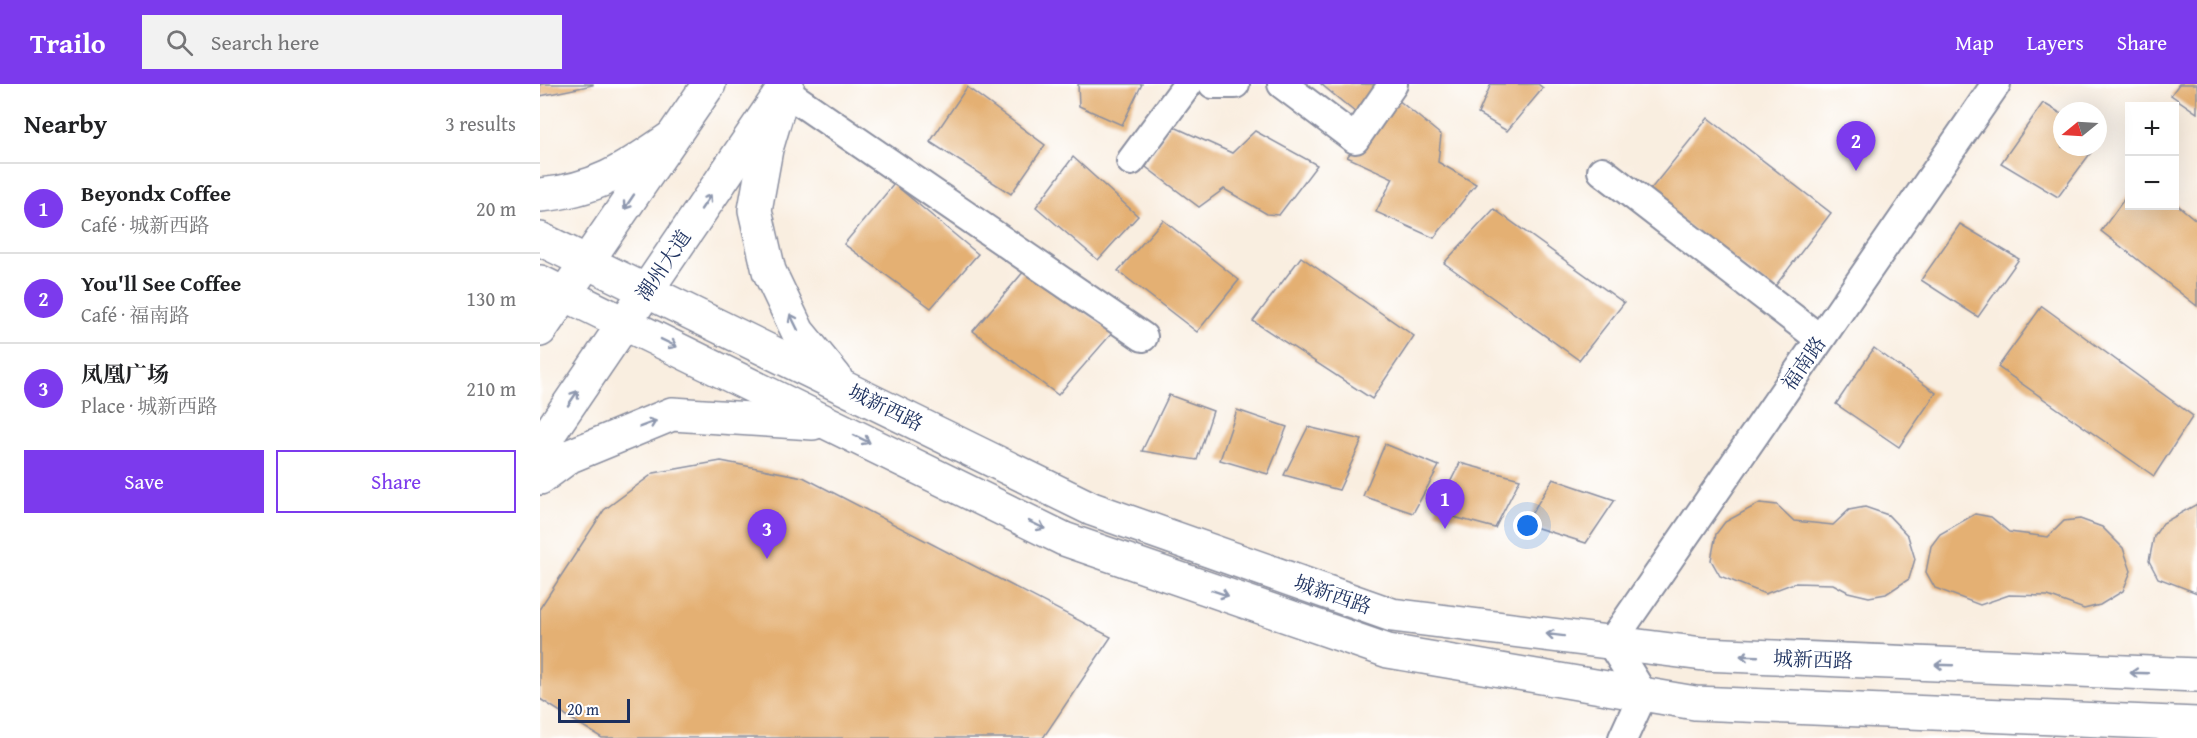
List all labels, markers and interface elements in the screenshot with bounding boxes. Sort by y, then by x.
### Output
search box [142,15,562,69]
text: Trailo [30,22,106,63]
icon: search [163,26,196,59]
text: Search here [211,26,319,58]
text: Map [1955,27,1994,58]
text: Layers [2027,27,2084,58]
text: Share [2117,27,2167,58]
north arrow [2053,102,2107,156]
map controls [2125,102,2179,210]
button: + [2125,102,2179,156]
text: Nearby [24,104,107,143]
text: 3 results [445,109,516,138]
pin: 2 [1836,122,1876,171]
button: − [2125,156,2179,210]
text: Beyondx Coffee [81,177,231,209]
one-way arrow [623,193,635,210]
text: 1 [38,194,49,223]
text: 20 m [476,194,516,223]
one-way arrow [700,195,712,211]
text: Café · 城新西路 [81,210,209,239]
street label: 潮州大道 [629,224,697,306]
text: You'll See Coffee [81,267,241,299]
text: 2 [38,284,49,313]
text: 130 m [466,284,516,313]
text: Café · 福南路 [81,300,189,329]
one-way arrow [787,314,799,332]
street label: 福南路 [1774,330,1832,396]
one-way arrow [659,338,677,349]
text: 凤凰广场 [81,358,169,390]
text: 3 [38,374,49,403]
text: 210 m [466,374,516,403]
street label: 城新西路 [844,376,928,438]
one-way arrow [567,390,579,407]
text: Place · 城新西路 [81,391,217,420]
one-way arrow [638,417,657,428]
one-way arrow [853,434,871,445]
button: Save [24,450,264,513]
button: Share [276,450,516,513]
pin: 1 [1426,480,1464,529]
pin: 3 [748,510,786,559]
your location [1513,511,1542,540]
one-way arrow [1028,520,1046,532]
street label: 城新西路 [1290,567,1376,621]
one-way arrow [1210,588,1229,599]
one-way arrow [1546,630,1566,641]
street label: 城新西路 [1773,643,1853,675]
one-way arrow [1739,651,1759,662]
one-way arrow [1934,659,1954,670]
one-way arrow [2129,667,2149,678]
scale bar [558,696,630,724]
text: 20 m [567,697,599,721]

